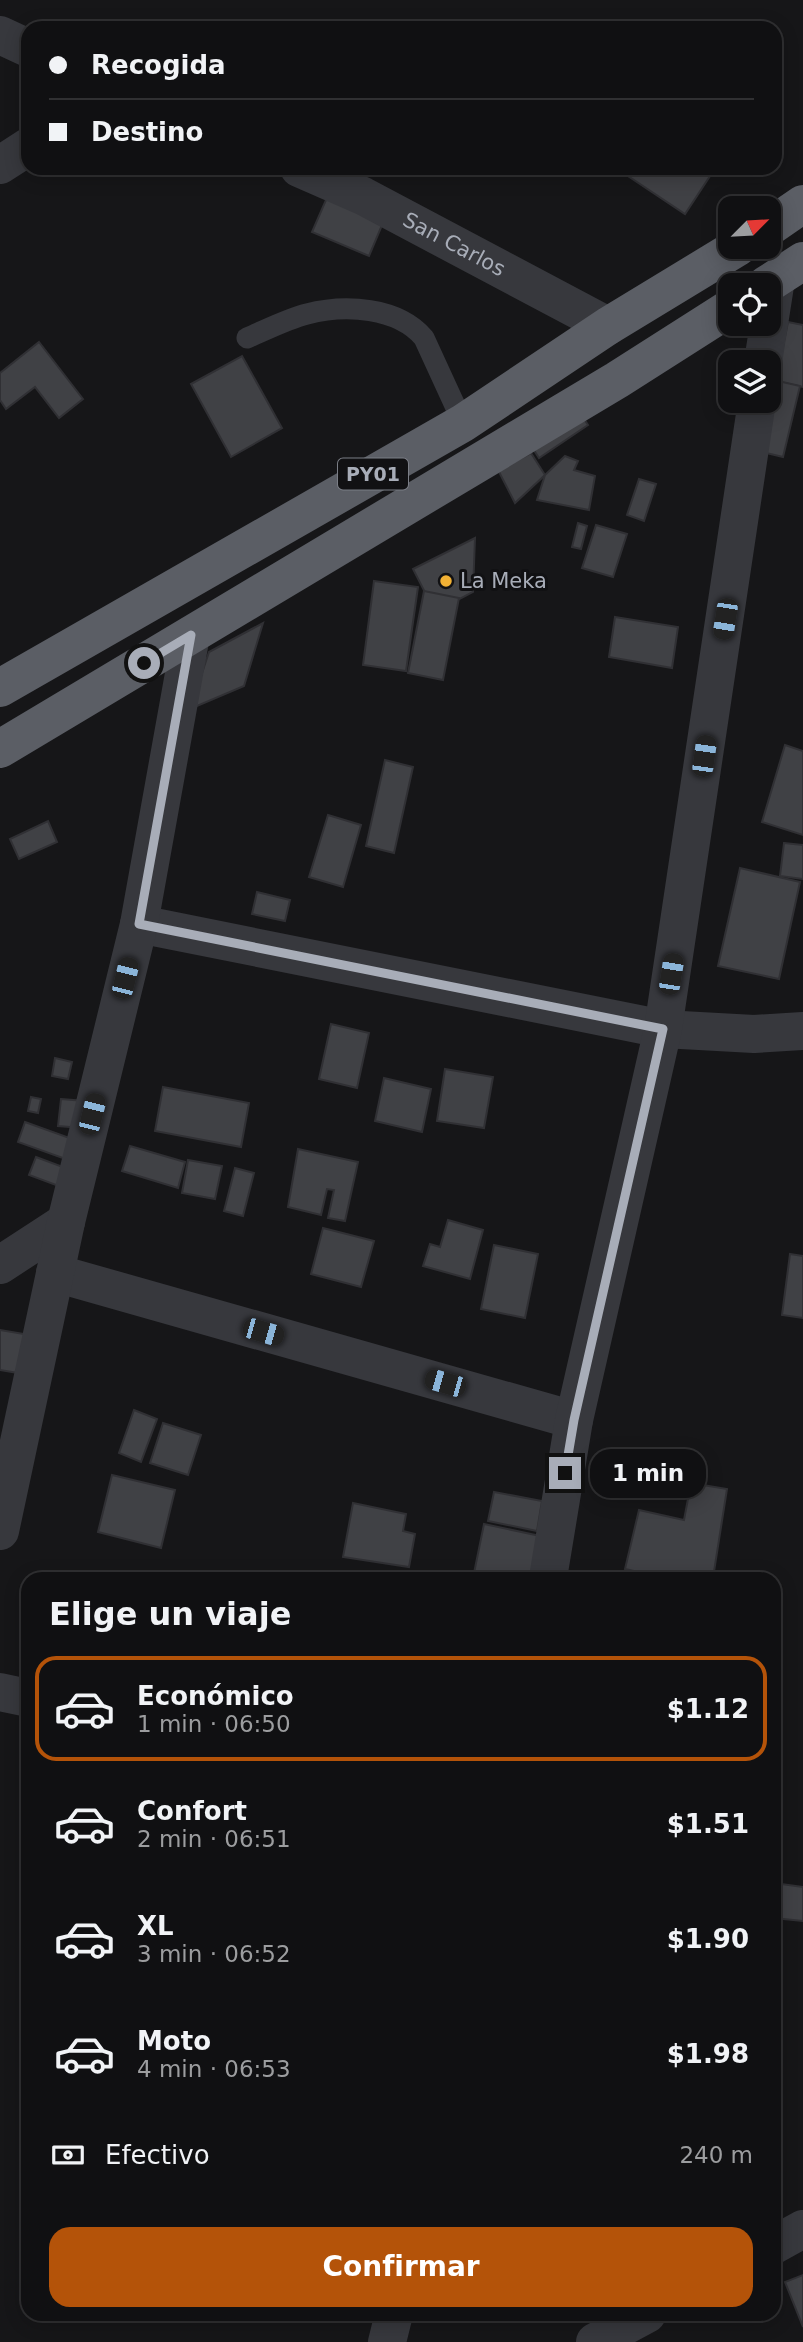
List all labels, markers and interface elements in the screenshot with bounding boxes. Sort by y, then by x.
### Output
text: Recogida [91,50,226,80]
text: Destino [91,117,203,147]
north arrow [718,196,780,259]
map controls [718,196,781,413]
street label: San Carlos [399,207,509,281]
button: locate [718,273,781,336]
button: layers [718,350,781,413]
road number: PY01 [338,458,408,489]
place label: La Meka [460,569,547,593]
marker: La Meka [438,573,454,589]
car [712,597,739,641]
route start [128,647,160,679]
car [691,734,718,778]
car [658,952,685,996]
car [110,955,141,1001]
car [77,1091,108,1137]
car [240,1316,287,1348]
car [422,1367,469,1399]
callout: 1 min [590,1448,705,1498]
route end [549,1457,581,1489]
text: 1 min [612,1460,684,1486]
text: Elige un viaje [49,1595,291,1633]
icon: car [53,1677,116,1740]
text: Económico [137,1681,294,1711]
text: $1.12 [667,1694,749,1724]
text: 1 min · 06:50 [137,1711,291,1737]
icon: car [53,1792,116,1855]
text: Confort [137,1796,247,1826]
text: $1.51 [667,1809,749,1839]
text: 2 min · 06:51 [137,1826,291,1852]
icon: car [53,1907,116,1970]
text: XL [137,1911,174,1941]
text: $1.90 [667,1924,749,1954]
text: 3 min · 06:52 [137,1941,291,1967]
icon: car [53,2022,116,2085]
text: Moto [137,2026,211,2056]
text: $1.98 [667,2039,749,2069]
text: 4 min · 06:53 [137,2056,291,2082]
icon: cash [49,2136,87,2174]
text: Efectivo [105,2140,210,2170]
text: 240 m [679,2142,753,2168]
button: Confirmar [49,2227,753,2307]

